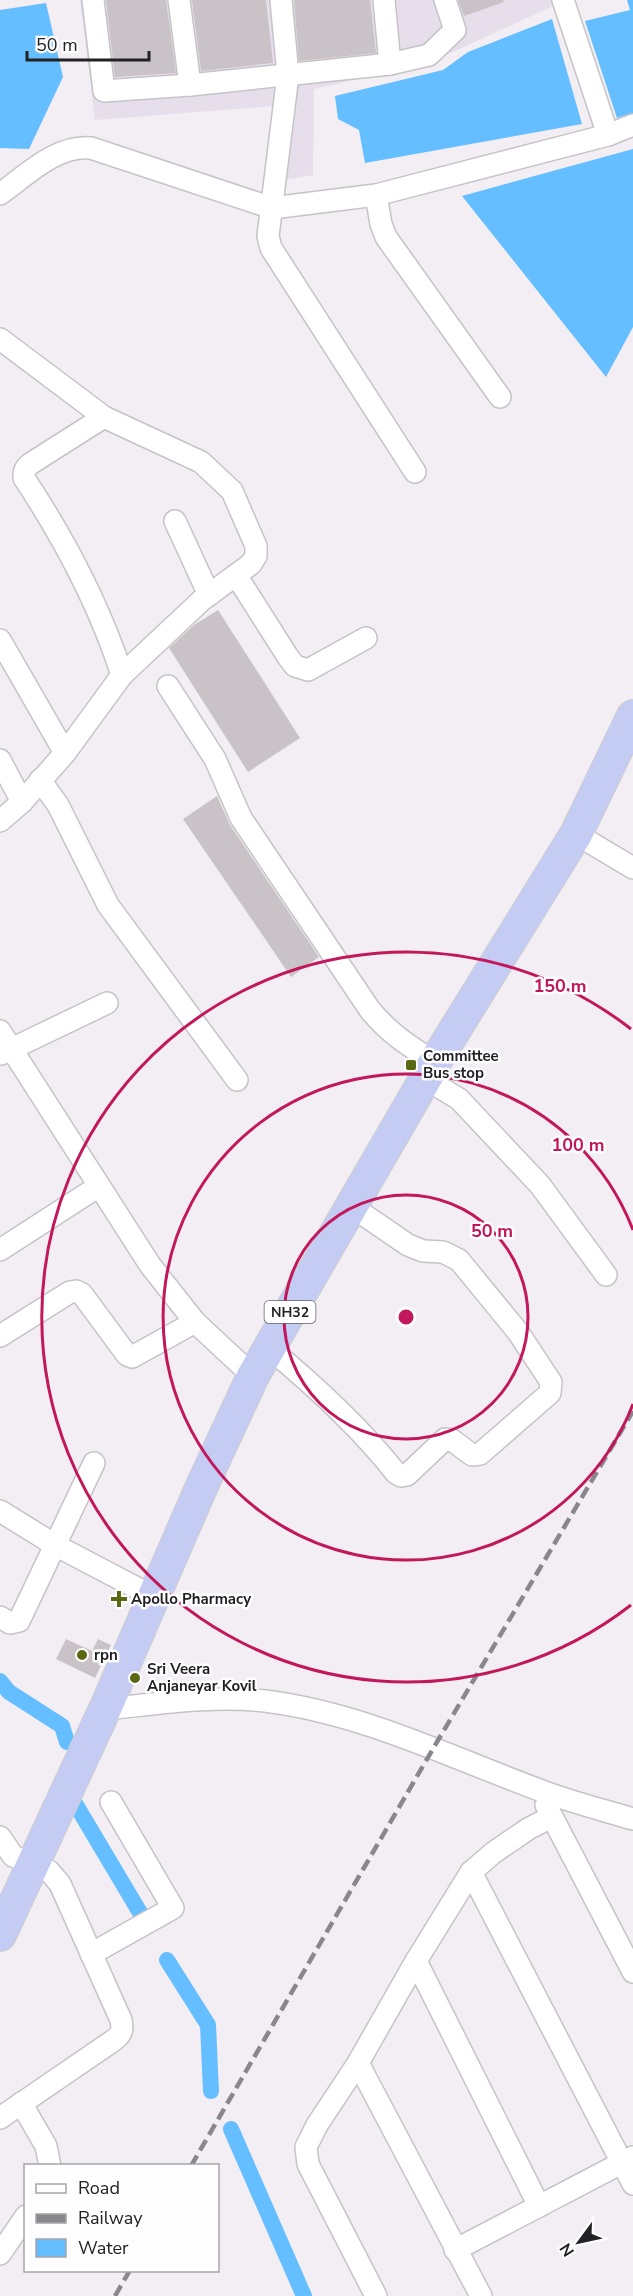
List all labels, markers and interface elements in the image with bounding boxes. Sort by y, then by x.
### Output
scale bar [27,24,148,62]
text: 50 m [36,33,78,57]
text: 150 m [533,974,587,998]
place label: Committee Bus stop [423,1046,499,1083]
marker: Committee Bus stop [404,1058,418,1072]
text: 100 m [551,1133,605,1157]
text: 50 m [471,1219,513,1243]
road number: NH32 [264,1301,316,1323]
centre of rings [396,1307,416,1327]
place label: Apollo Pharmacy [131,1589,251,1609]
marker: Apollo Pharmacy [112,1592,126,1606]
place label: rpn [94,1645,118,1665]
marker: rpn [75,1648,89,1662]
place label: Sri Veera Anjaneyar Kovil [147,1659,257,1696]
marker: Sri Veera Anjaneyar Kovil [128,1671,142,1685]
legend [24,2164,219,2272]
text: Road [78,2176,120,2200]
text: Railway [78,2206,143,2230]
north arrow [549,2212,609,2272]
text: Water [78,2236,129,2260]
text: N [555,2239,580,2261]

